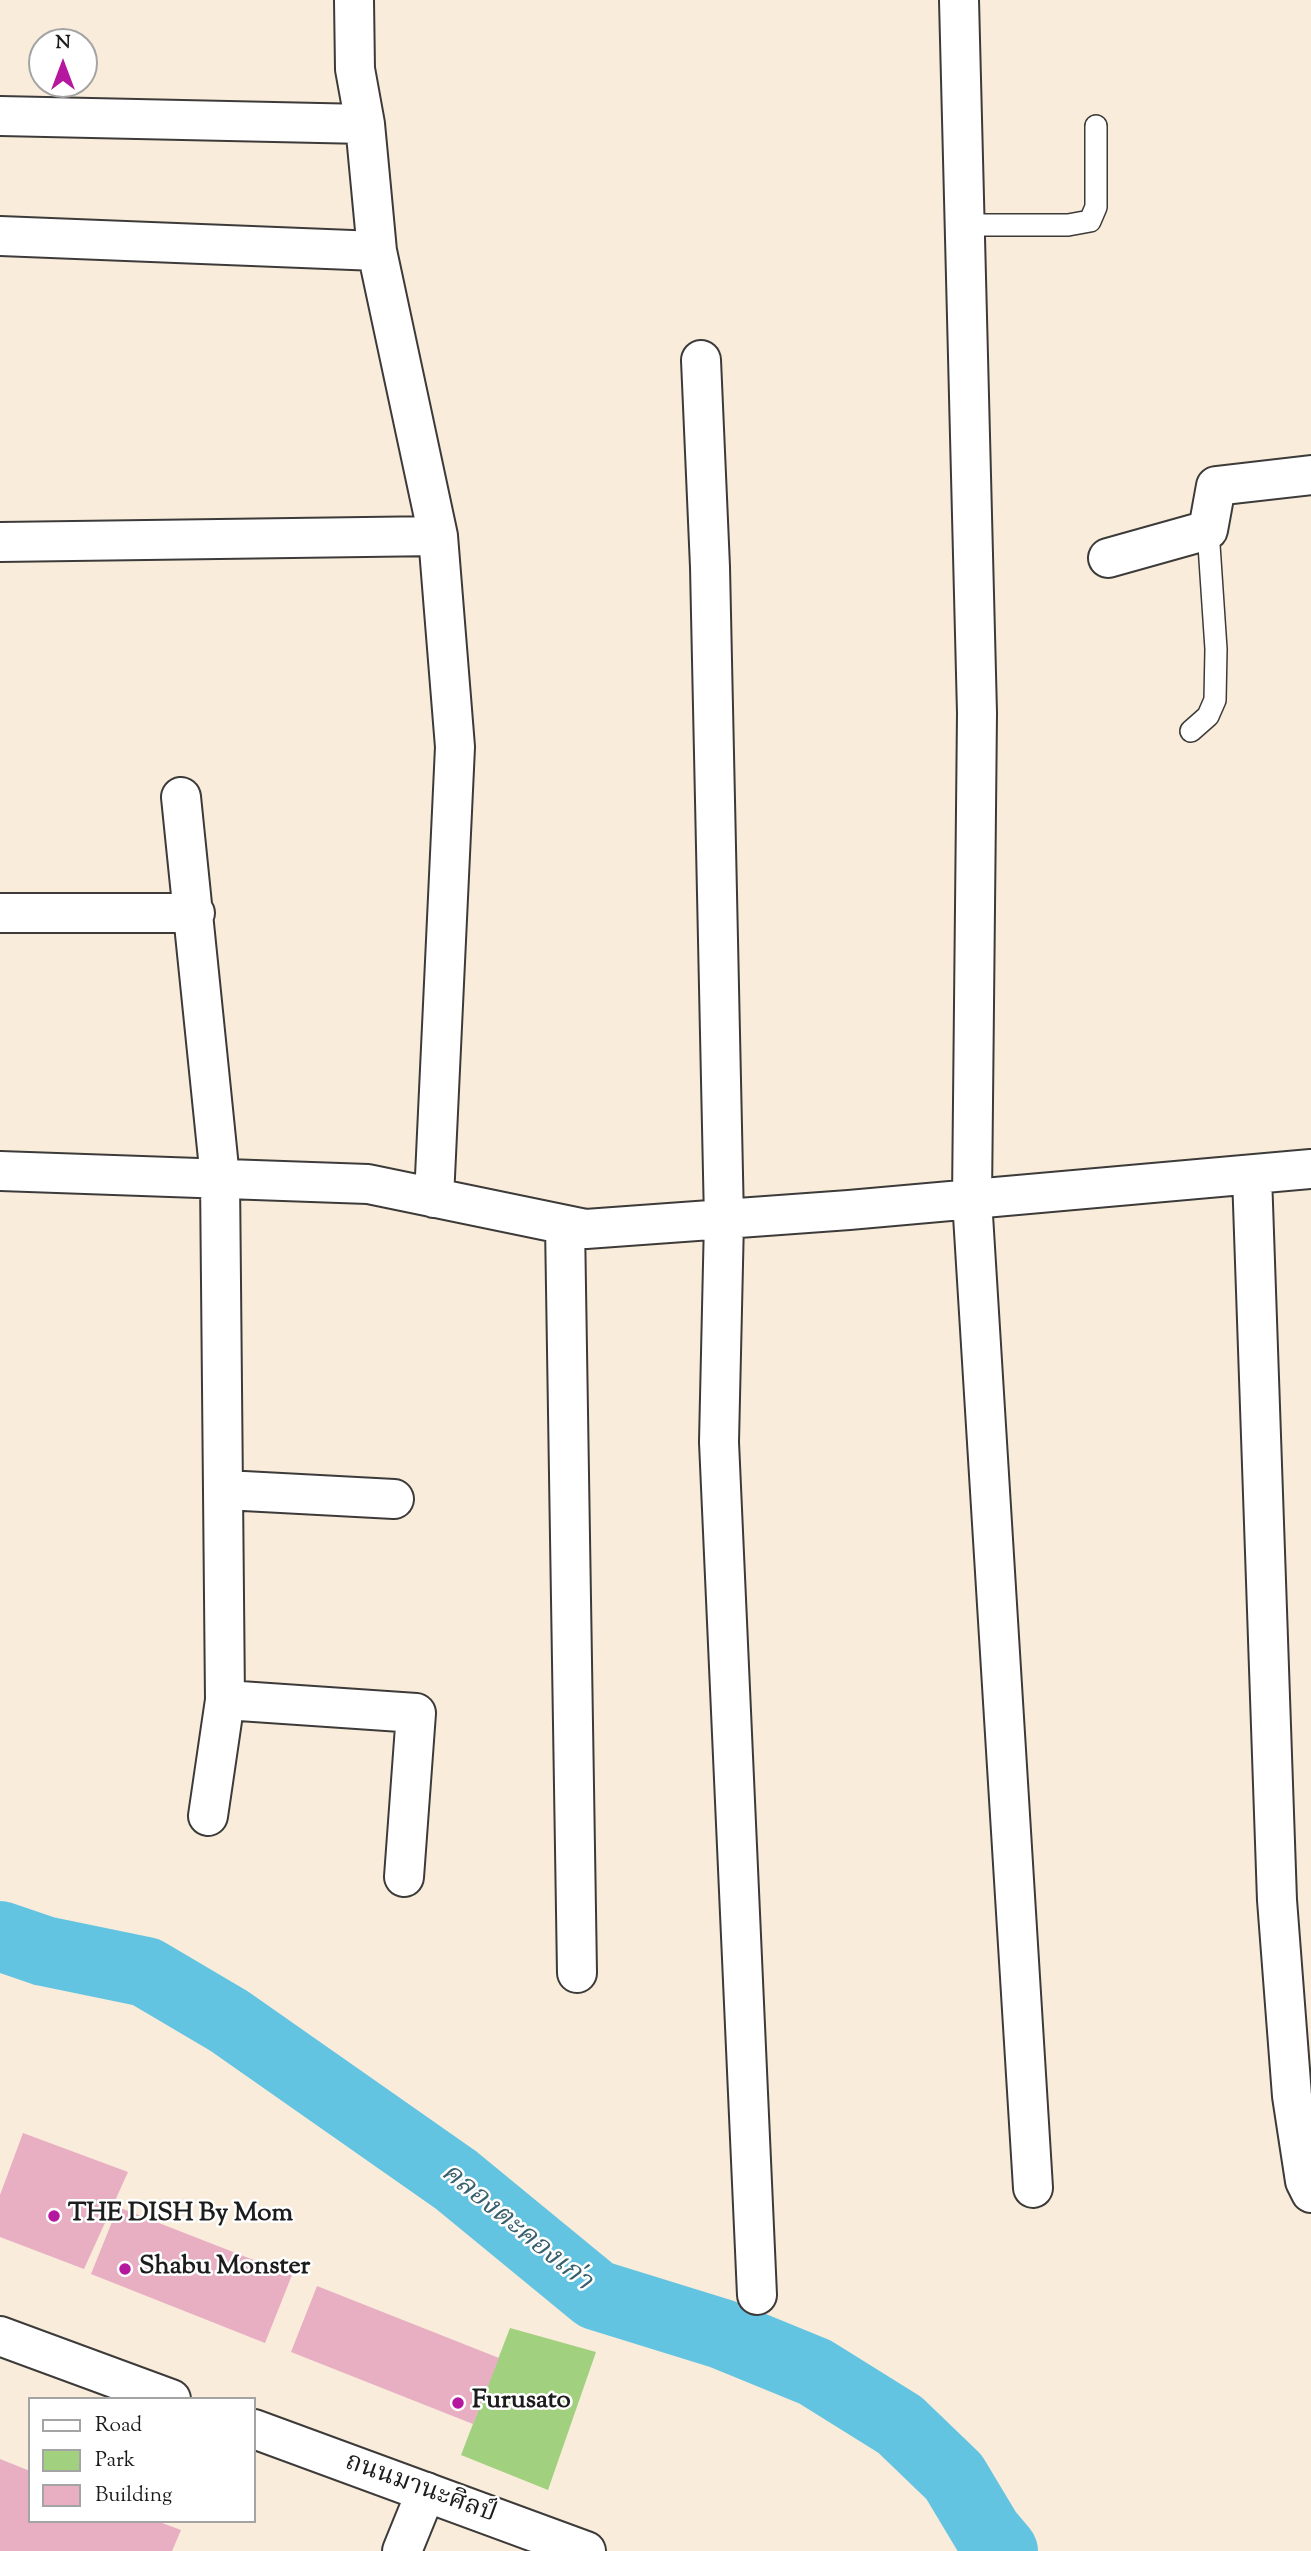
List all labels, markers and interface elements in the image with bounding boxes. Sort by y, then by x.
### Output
north arrow [28,28,98,98]
text: N [55,30,71,57]
water label: คลองตะคองเก่า [433,2158,597,2300]
place label: THE DISH By Mom [68,2200,293,2232]
marker: THE DISH By Mom [46,2208,62,2224]
place label: Shabu Monster [139,2253,310,2285]
marker: Shabu Monster [117,2261,133,2277]
place label: Furusato [472,2387,571,2419]
marker: Furusato [450,2395,466,2411]
legend [28,2397,256,2523]
text: Road [95,2411,142,2441]
text: Park [95,2446,135,2476]
street label: ถนนมานะศิลป์ [340,2448,500,2532]
text: Building [95,2481,172,2511]

